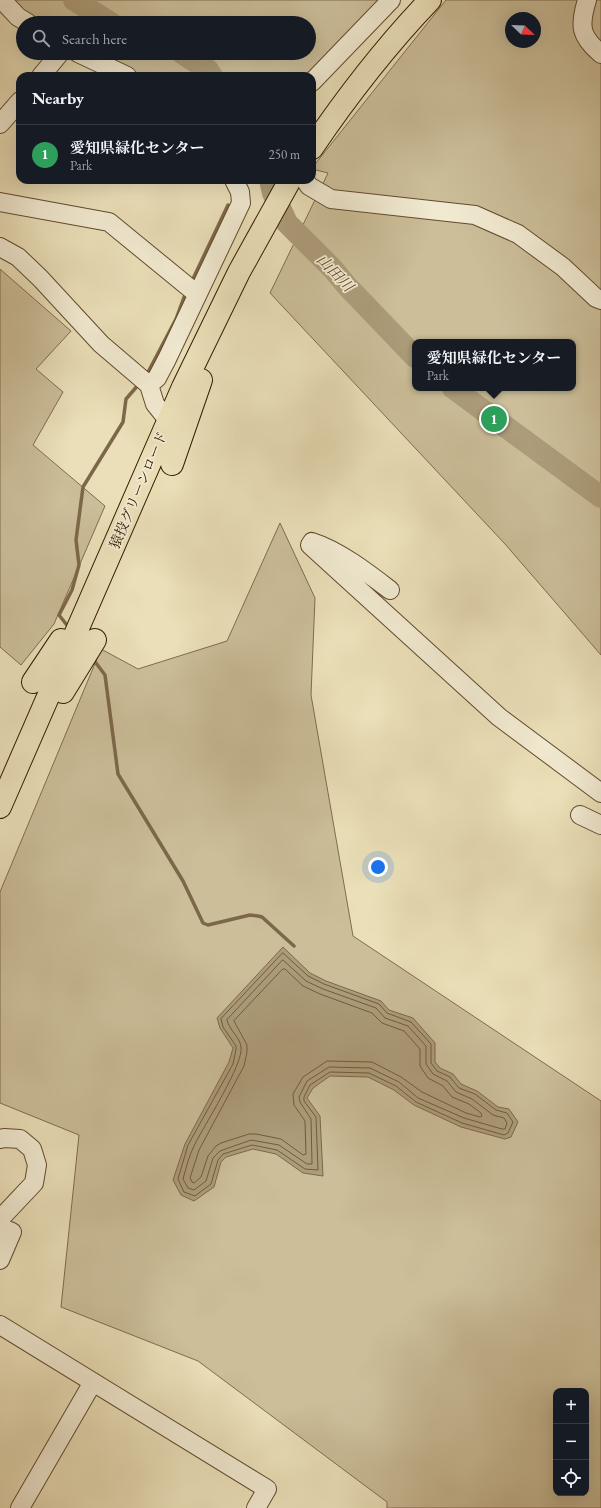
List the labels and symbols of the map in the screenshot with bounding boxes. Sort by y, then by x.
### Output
north arrow [505,12,541,48]
water label: 山田川 [313,250,359,297]
pin: 1 [481,404,507,434]
street label: 猿投グリーンロード [105,429,171,551]
your location [368,857,388,877]

